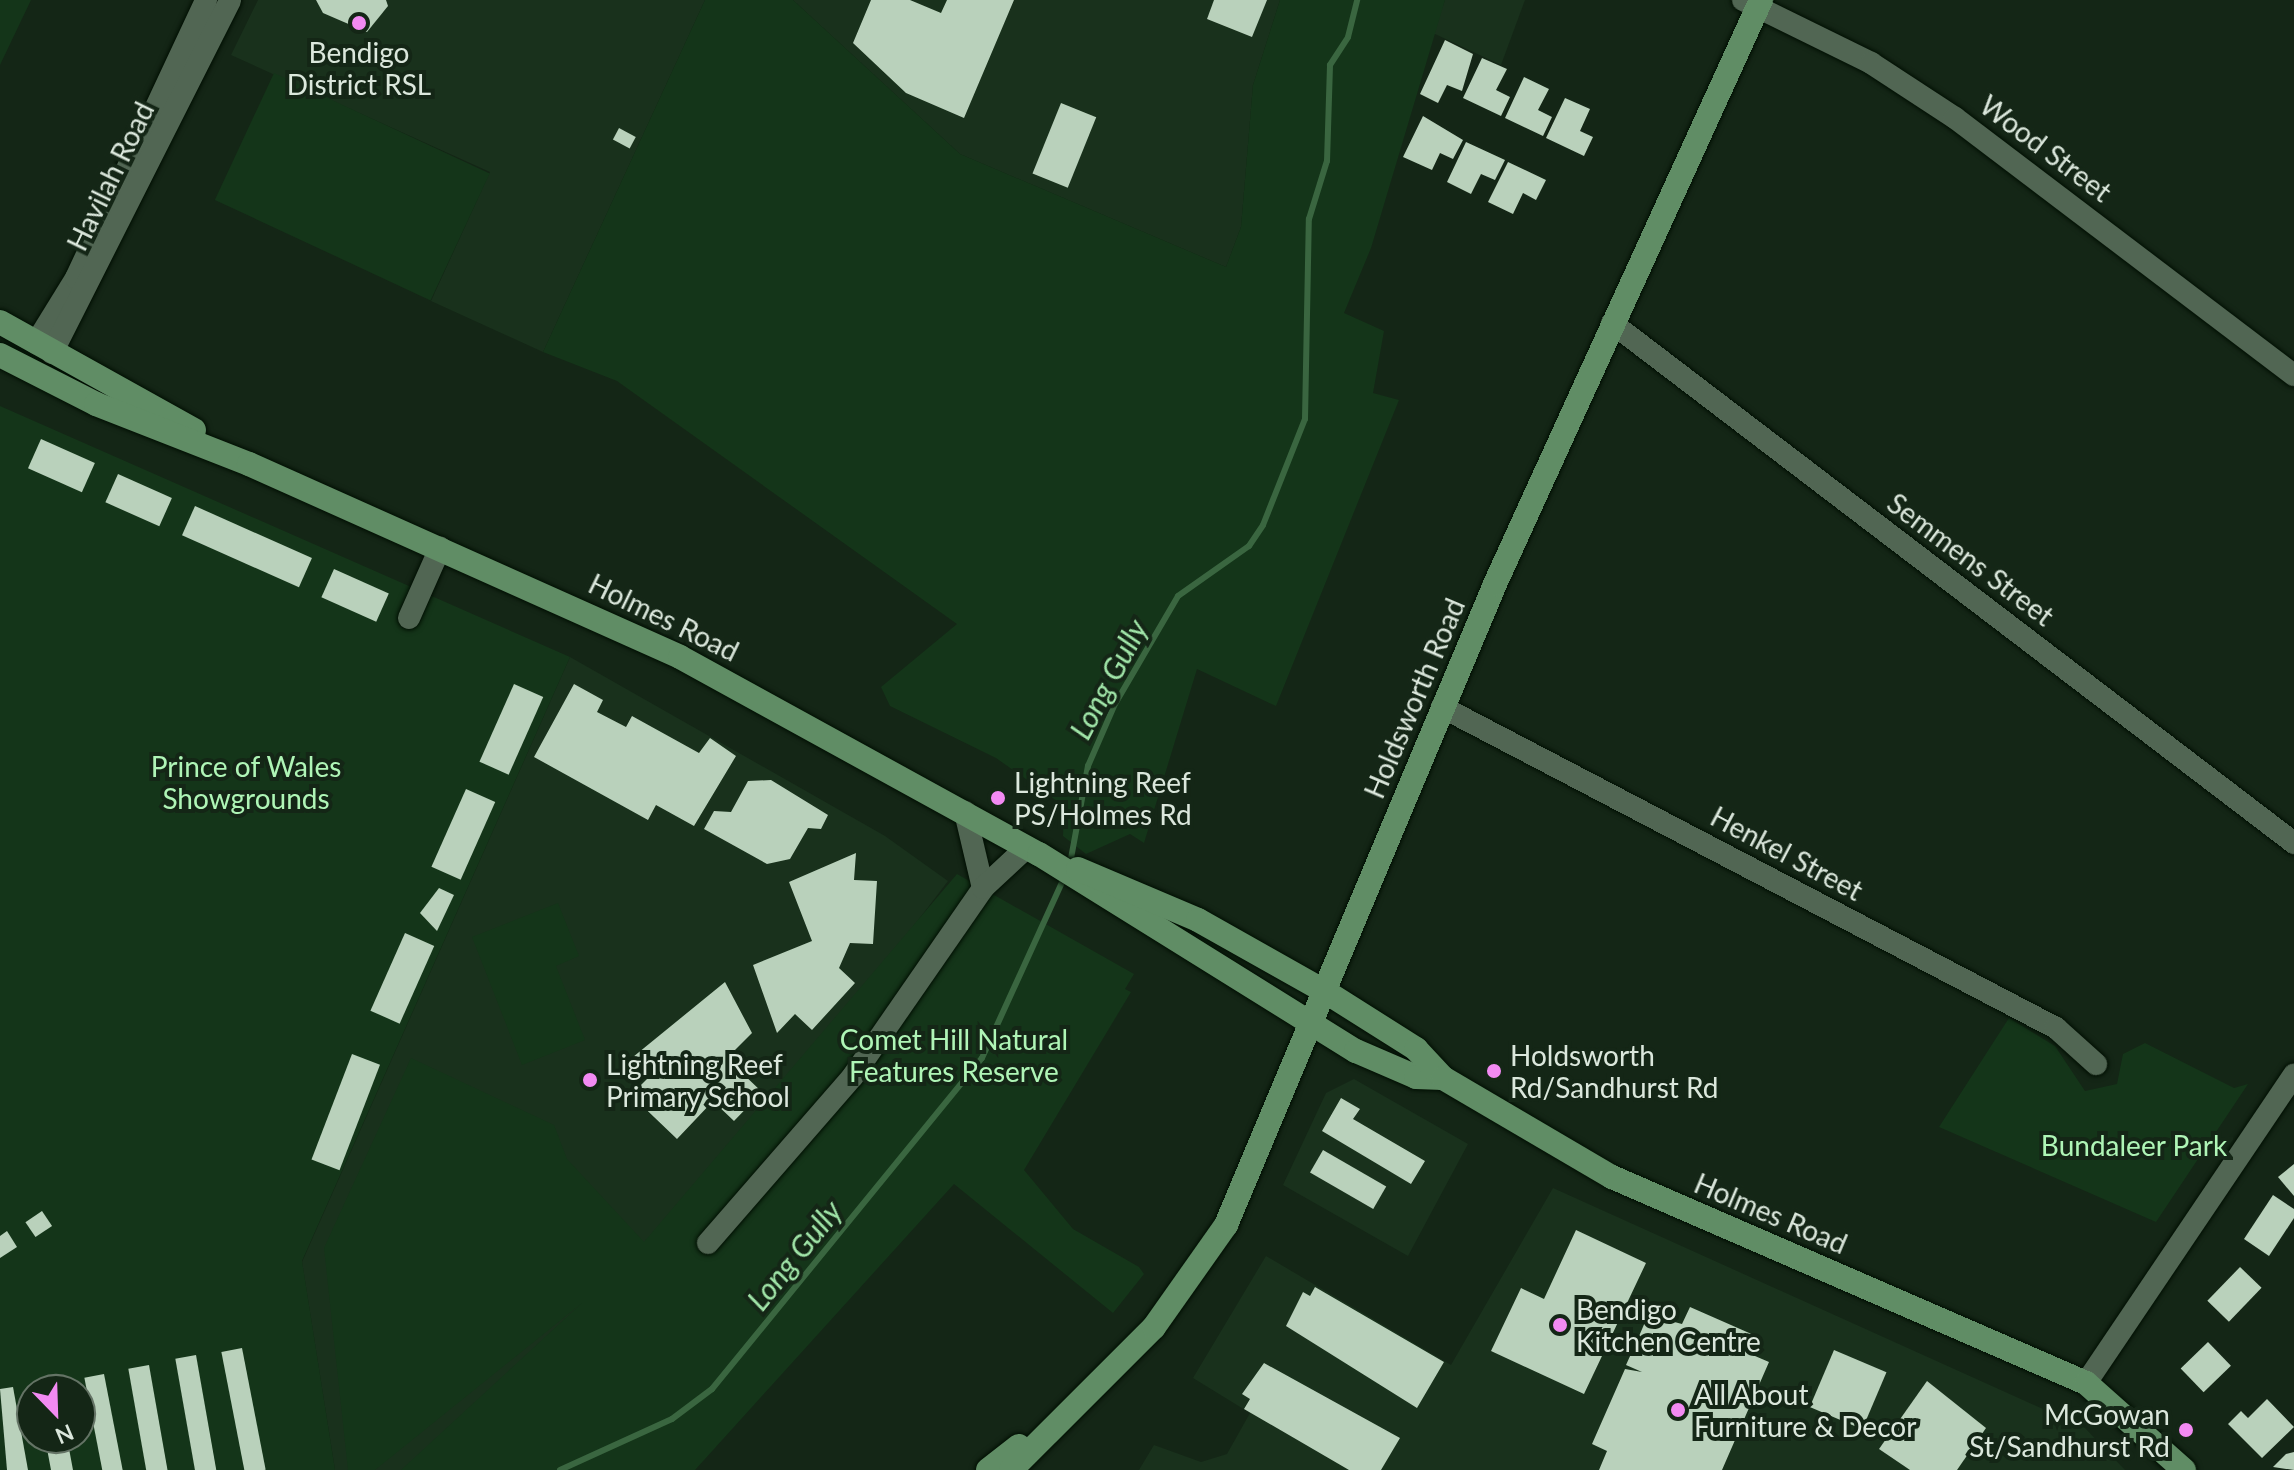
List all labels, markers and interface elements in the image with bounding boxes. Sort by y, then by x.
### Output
marker: Bendigo District RSL [350,14,368,32]
place label: Bendigo District RSL [287,35,431,101]
street label: Wood Street [1974,88,2118,208]
street label: Havilah Road [60,96,160,256]
street label: Semmens Street [1881,486,2061,632]
street label: Holmes Road [584,566,744,668]
street label: Holdsworth Road [1357,593,1471,803]
water label: Long Gully [1062,613,1154,745]
park label: Prince of Wales Showgrounds [150,749,342,815]
place label: Lightning Reef PS/Holmes Rd [1014,765,1192,831]
marker: Lightning Reef PS/Holmes Rd [989,789,1007,807]
street label: Henkel Street [1705,799,1869,907]
park label: Comet Hill Natural Features Reserve [840,1022,1068,1088]
place label: Holdsworth Rd/Sandhurst Rd [1510,1038,1719,1104]
place label: Lightning Reef Primary School [606,1047,791,1113]
marker: Holdsworth Rd/Sandhurst Rd [1485,1062,1503,1080]
marker: Lightning Reef Primary School [581,1071,599,1089]
park label: Bundaleer Park [2041,1128,2227,1162]
street label: Holmes Road [1690,1166,1852,1260]
water label: Long Gully [739,1193,849,1317]
place label: Bendigo Kitchen Centre [1576,1292,1761,1358]
marker: Bendigo Kitchen Centre [1551,1316,1569,1334]
north arrow [16,1374,96,1454]
place label: All About Furniture & Decor [1694,1377,1916,1443]
place label: McGowan St/Sandhurst Rd [1969,1397,2170,1463]
marker: All About Furniture & Decor [1669,1401,1687,1419]
text: N [52,1419,78,1450]
marker: McGowan St/Sandhurst Rd [2177,1421,2195,1439]

